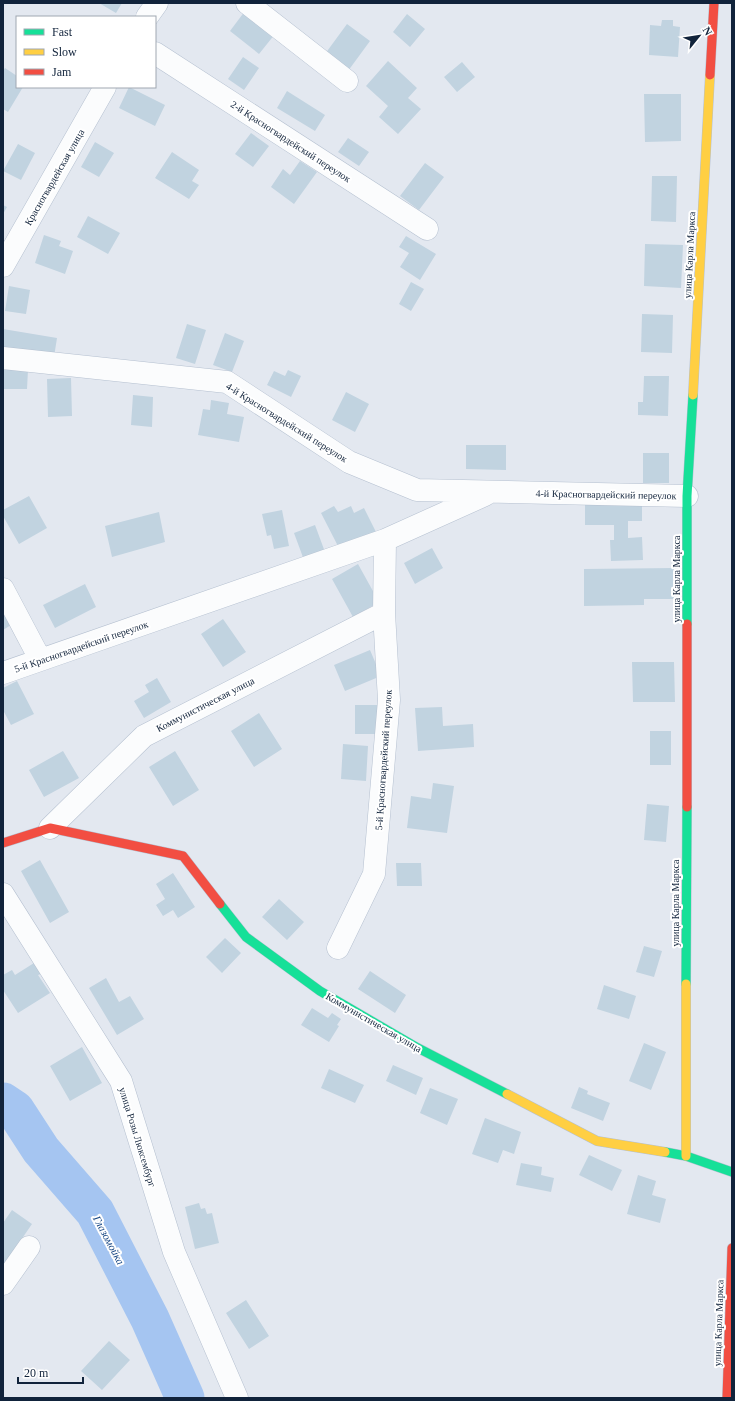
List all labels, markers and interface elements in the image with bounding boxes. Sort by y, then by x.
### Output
legend [16,16,156,88]
north arrow [679,16,719,56]
text: Fast [52,25,73,39]
text: N [700,25,715,37]
text: Slow [52,45,77,59]
text: Jam [52,65,72,79]
street label: 2-й Красногвардейский переулок [229,98,353,184]
street label: Красногвардейская улица [22,127,87,227]
street label: улица Карла Маркса [682,211,697,299]
street label: 4-й Красногвардейский переулок [224,380,349,464]
street label: 4-й Красногвардейский переулок [535,488,677,501]
street label: улица Карла Маркса [671,535,682,622]
street label: 5-й Красногвардейский переулок [13,618,150,675]
street label: Коммунистическая улица [154,675,257,734]
street label: 5-й Красногвардейский переулок [373,689,394,831]
street label: улица Карла Маркса [670,859,681,946]
street label: Коммунистическая улица [324,991,424,1055]
street label: улица Розы Люксембург [117,1086,158,1188]
water label: Глазомойка [91,1213,127,1267]
street label: улица Карла Маркса [711,1279,726,1367]
scale bar [18,1359,83,1385]
text: 20 m [24,1366,49,1380]

